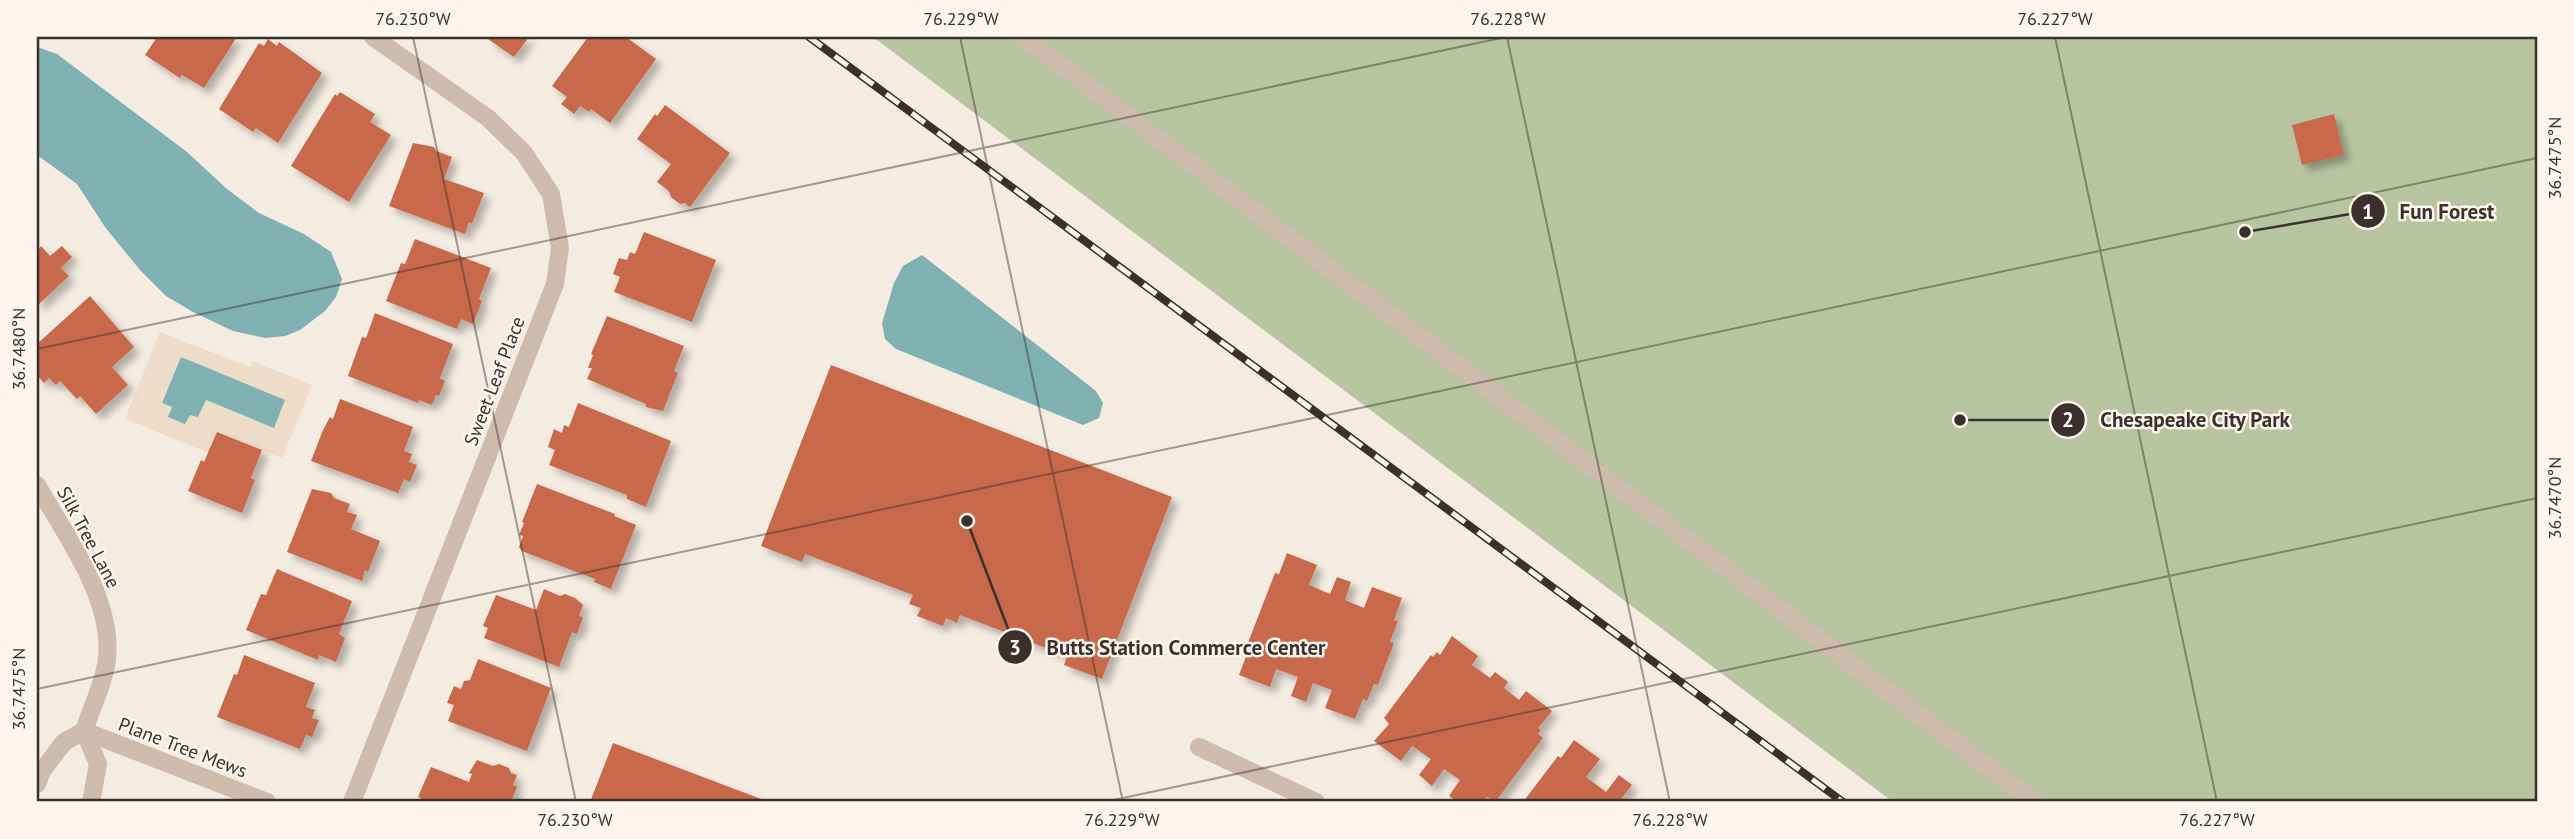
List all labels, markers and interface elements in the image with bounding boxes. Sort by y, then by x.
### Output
text: 76.230°W [375,7,451,30]
text: 76.229°W [923,7,999,30]
text: 76.228°W [1470,7,1546,30]
text: 76.227°W [2017,7,2093,30]
text: 36.7475°N [2543,117,2566,199]
callout: Fun Forest [2350,190,2508,232]
text: 1 [2362,198,2374,225]
text: Fun Forest [2400,198,2495,225]
text: 36.7480°N [7,308,30,390]
street label: Sweet Leaf Place [458,313,530,449]
callout: Chesapeake City Park [2050,399,2304,441]
text: 2 [2062,406,2074,433]
text: Chesapeake City Park [2100,406,2291,433]
text: 36.7470°N [2543,457,2566,539]
street label: Silk Tree Lane [52,482,126,592]
callout: Butts Station Commerce Center [997,626,1340,668]
text: 3 [1009,634,1021,661]
text: Butts Station Commerce Center [1047,634,1326,661]
text: 36.7475°N [7,648,30,730]
street label: Plane Tree Mews [115,711,251,783]
text: 76.230°W [537,808,613,831]
text: 76.229°W [1084,808,1160,831]
text: 76.228°W [1632,808,1708,831]
text: 76.227°W [2179,808,2255,831]

